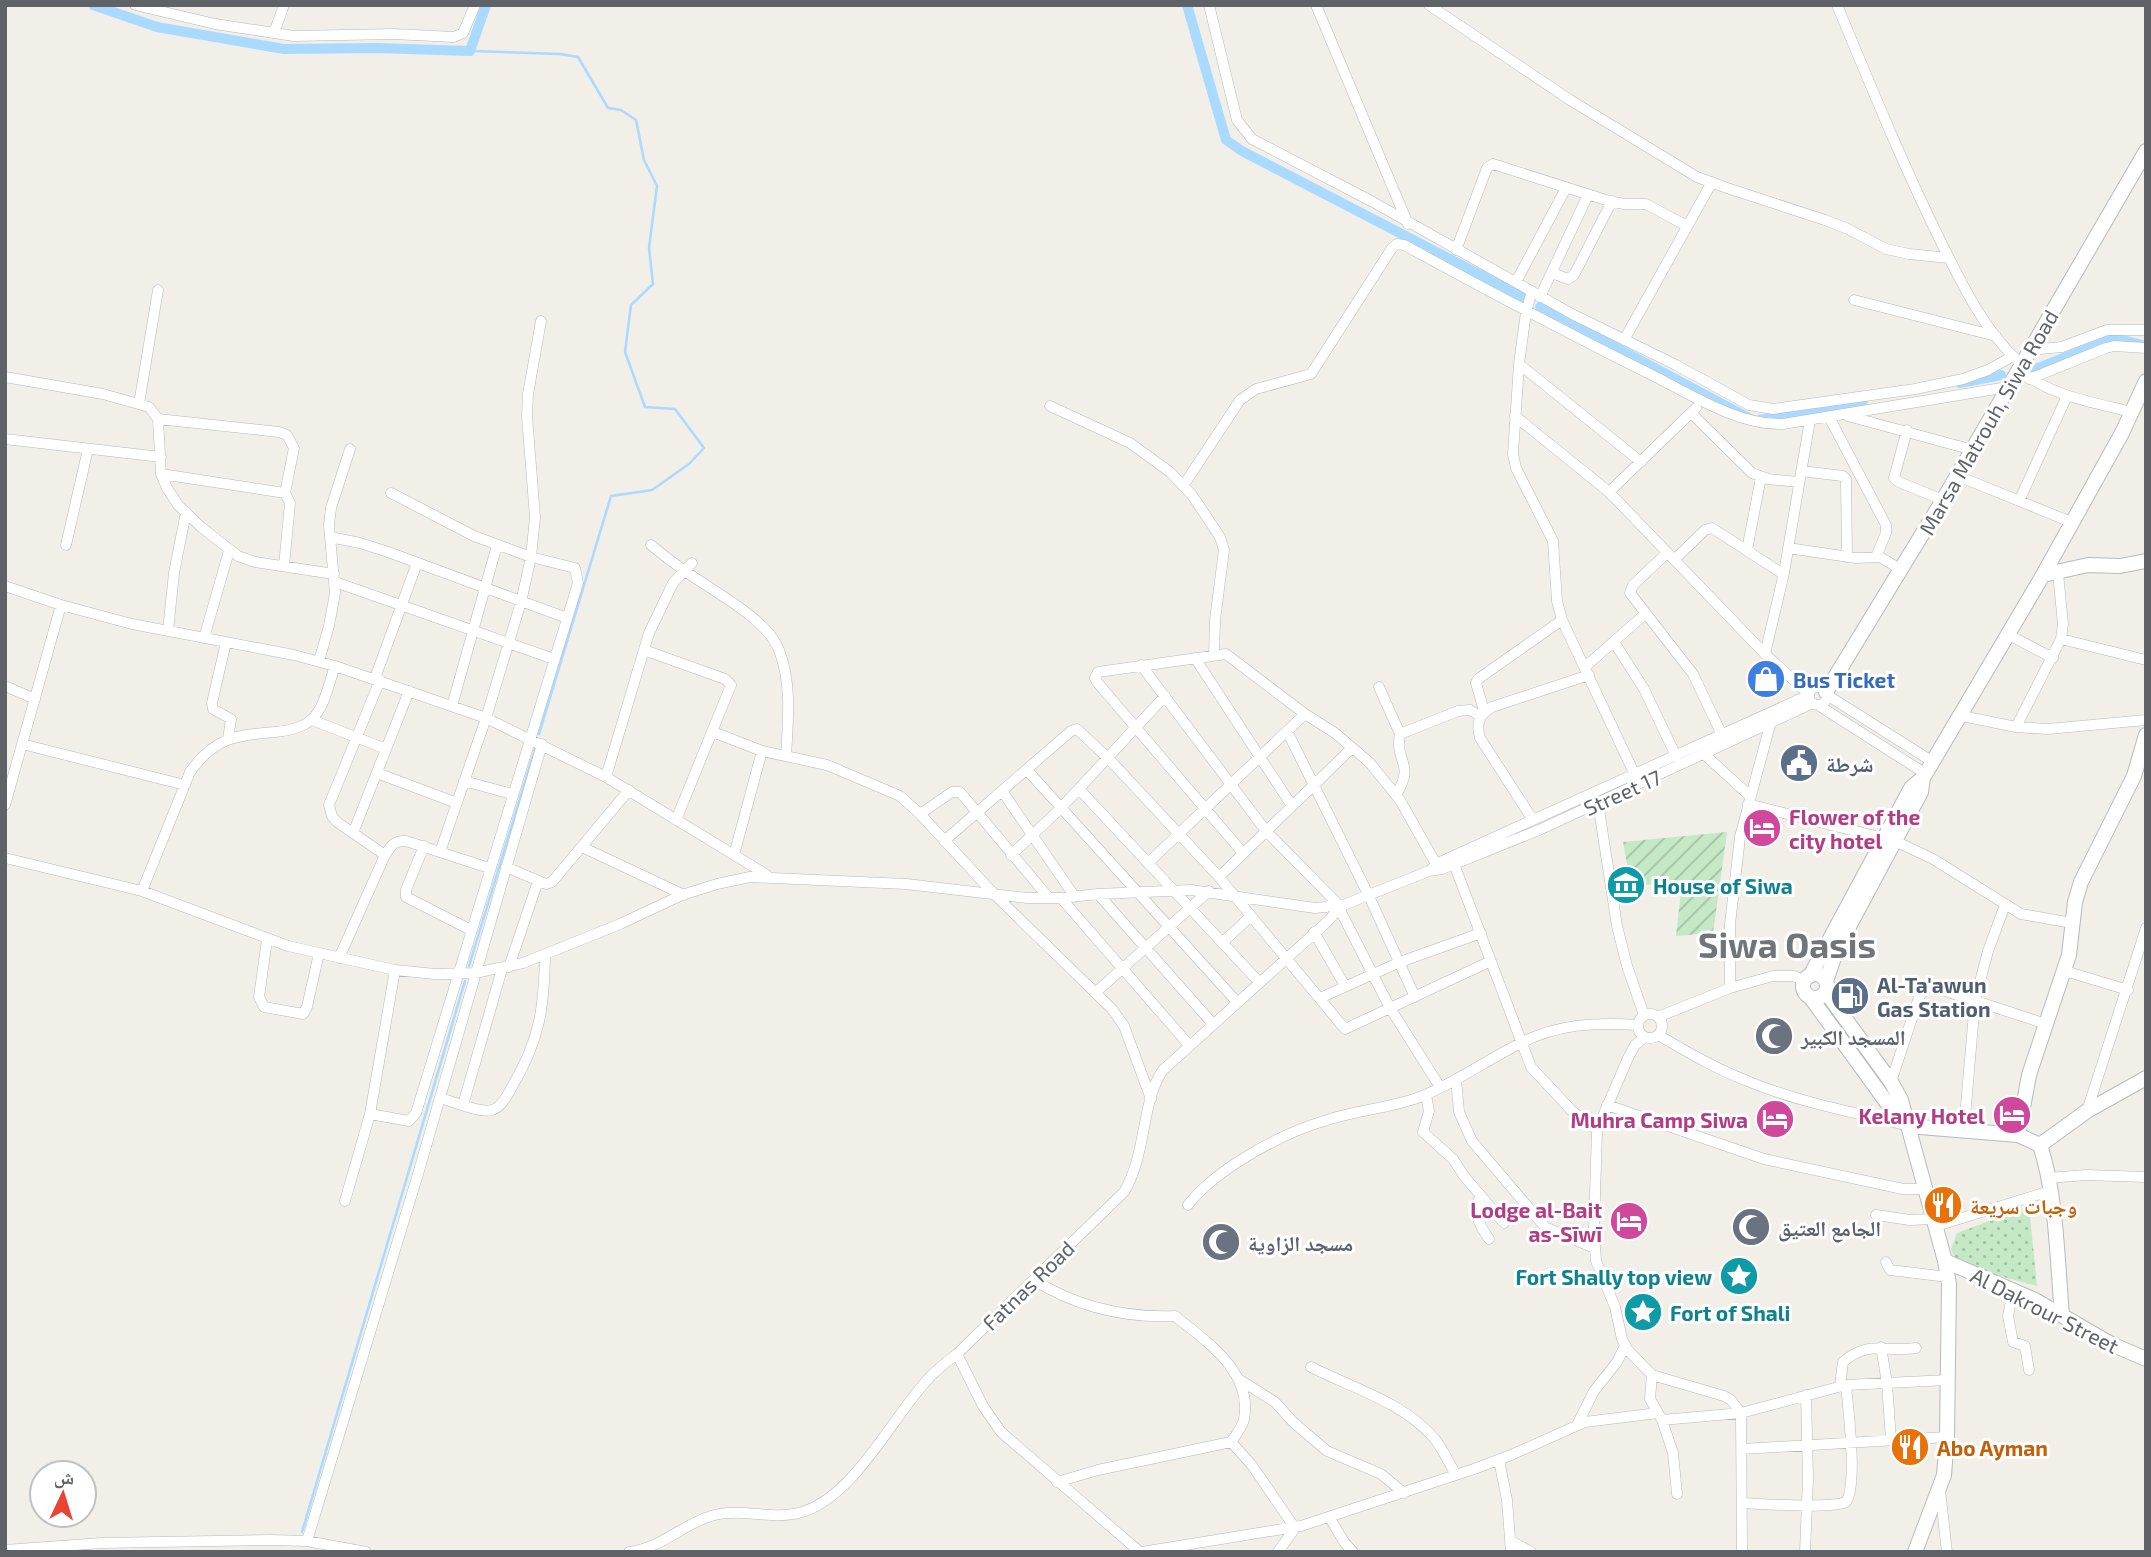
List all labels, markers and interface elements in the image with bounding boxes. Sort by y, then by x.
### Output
street label: Marsa Matrouh, Siwa Road [1913,305,2063,539]
shop icon: Bus Ticket [1745,658,1787,700]
place label: Bus Ticket [1793,667,1895,692]
public building icon: شرطة [1778,742,1820,784]
place label: شرطة [1826,751,1873,777]
street label: Street 17 [1579,764,1665,820]
place label: Flower of the city hotel [1789,804,1920,854]
hotel icon: Flower of the city hotel [1741,807,1783,849]
museum icon: House of Siwa [1605,864,1647,906]
place label: House of Siwa [1653,873,1793,898]
district label: Siwa Oasis [1698,923,1876,965]
place label: Al-Ta'awun Gas Station [1877,972,1991,1021]
fuel station icon: Al-Ta'awun Gas Station [1829,975,1871,1017]
mosque icon: المسجد الكبير [1753,1015,1795,1057]
place label: المسجد الكبير [1800,1024,1906,1050]
hotel icon: Kelany Hotel [1991,1094,2033,1136]
hotel icon: Muhra Camp Siwa [1754,1098,1796,1140]
place label: Kelany Hotel [1859,1103,1985,1129]
place label: Muhra Camp Siwa [1571,1107,1748,1132]
restaurant icon: وجبات سريعة [1922,1184,1964,1226]
place label: وجبات سريعة [1970,1193,2077,1219]
place label: Lodge al-Bait as-Sīwī [1470,1197,1603,1246]
hotel icon: Lodge al-Bait as-Sīwī [1608,1200,1650,1242]
mosque icon: الجامع العتيق [1730,1206,1772,1248]
place label: الجامع العتيق [1778,1215,1881,1243]
mosque icon: مسجد الزاوية [1200,1221,1242,1263]
place label: مسجد الزاوية [1248,1230,1353,1256]
street label: Fatnas Road [977,1235,1079,1335]
place icon: Fort Shally top view [1718,1255,1760,1297]
street label: Al Dakrour Street [1967,1262,2123,1358]
place label: Fort Shally top view [1515,1264,1712,1290]
place icon: Fort of Shali [1622,1291,1664,1333]
place label: Fort of Shali [1670,1300,1790,1325]
restaurant icon: Abo Ayman [1889,1426,1931,1468]
place label: Abo Ayman [1937,1435,2048,1461]
north arrow [28,1459,98,1529]
text: ش [53,1464,75,1490]

